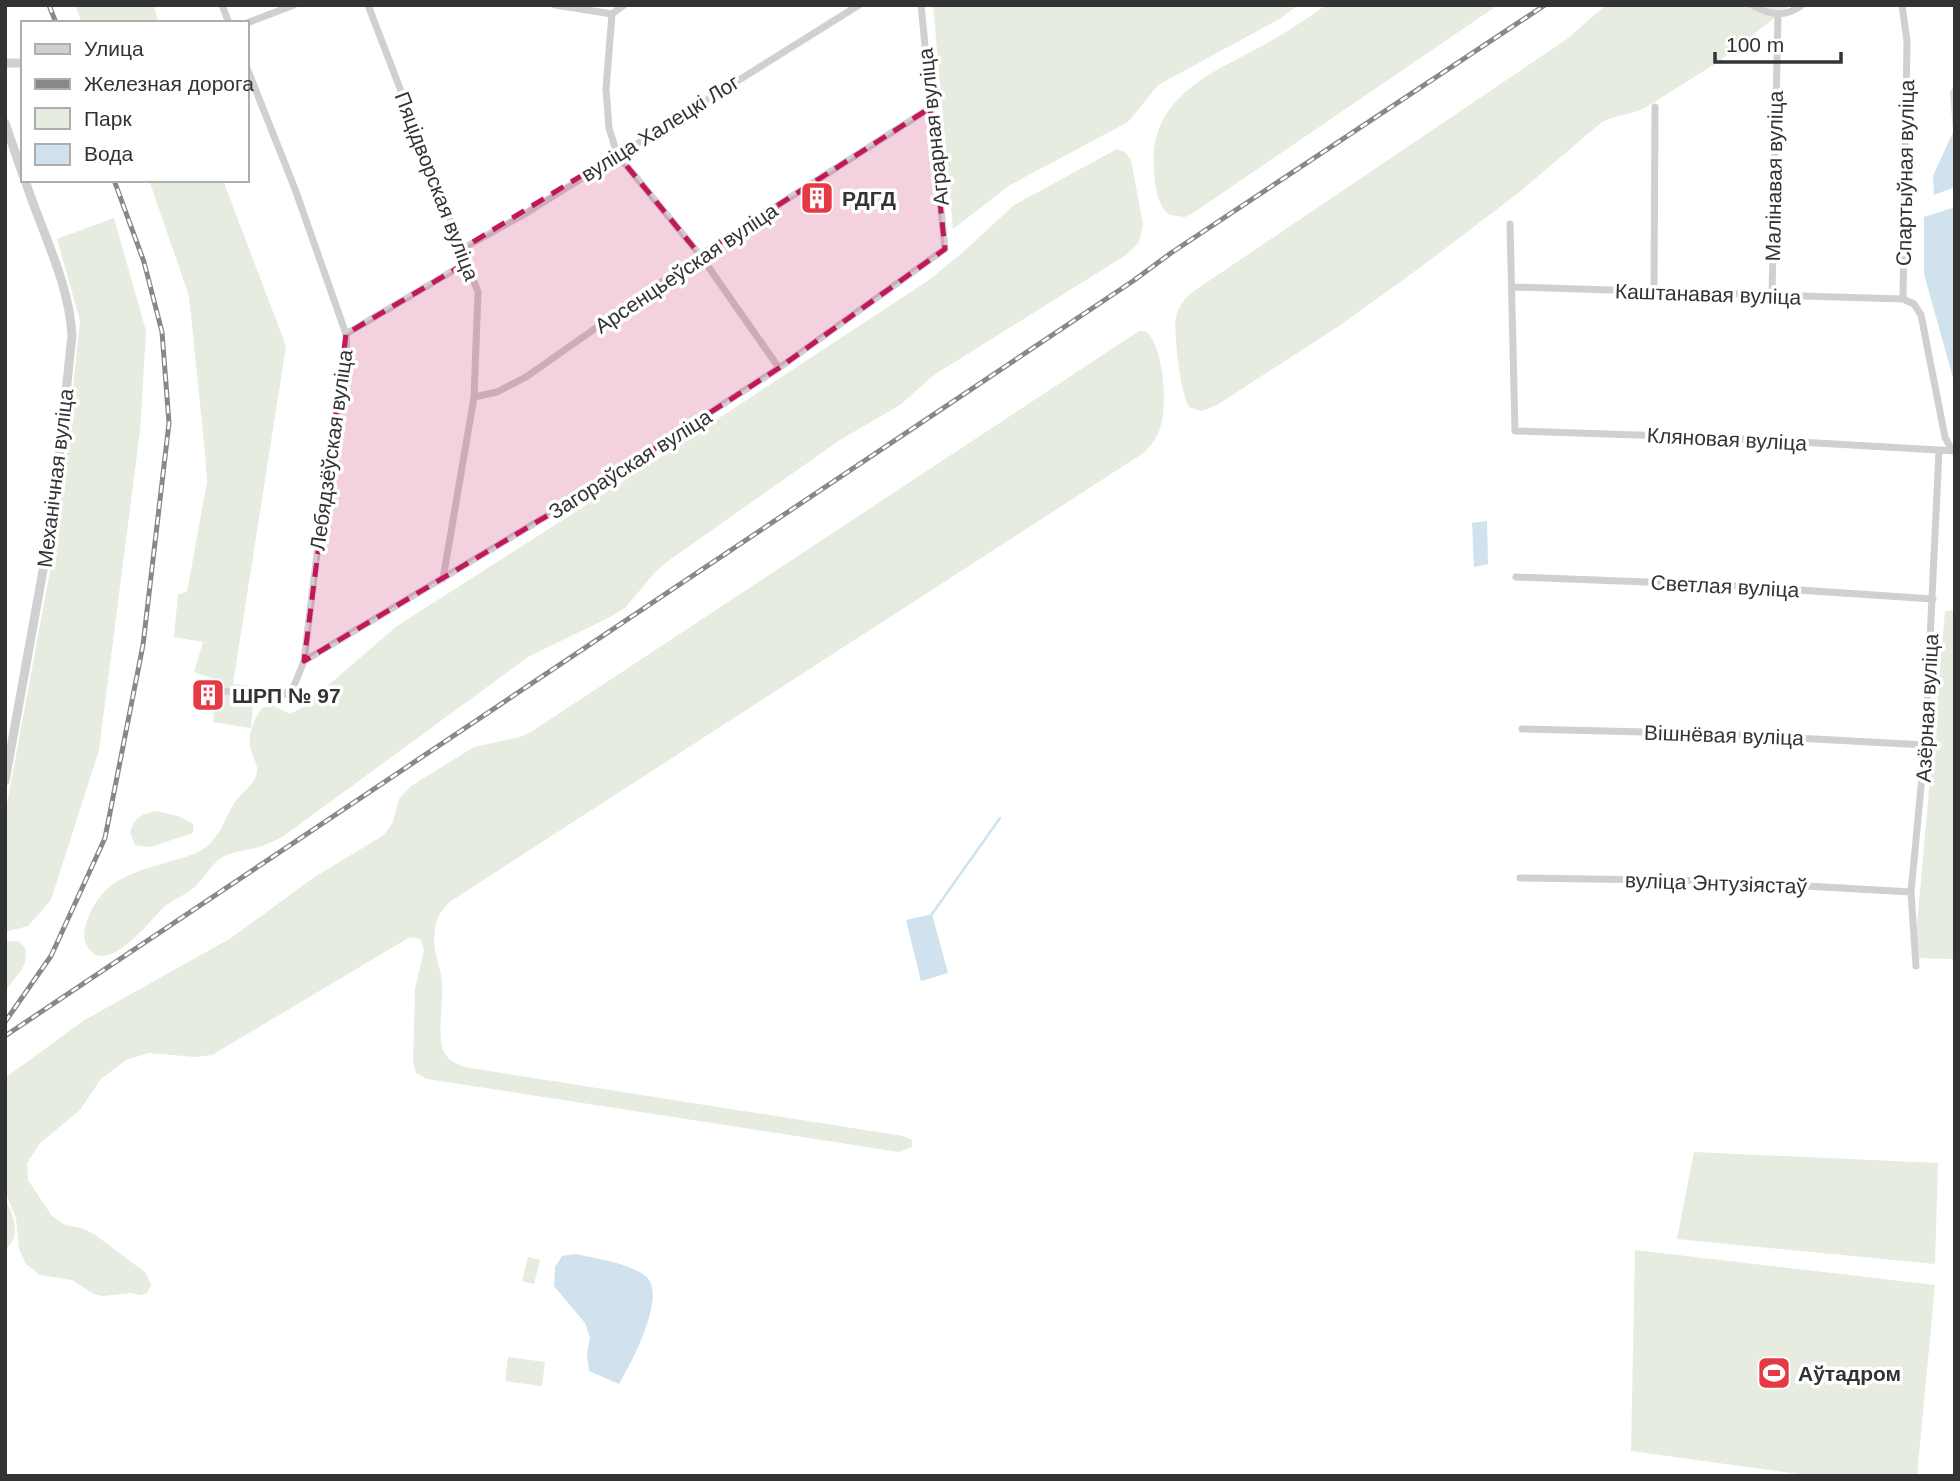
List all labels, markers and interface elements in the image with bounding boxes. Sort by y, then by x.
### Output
legend [21,21,248,182]
scale bar [1715,21,1841,65]
text: 100 m [1726,33,1784,56]
text: Улица [84,37,144,60]
street label: Аграрная вуліца [913,47,953,207]
street label: вуліца Халецкі Лог [577,70,743,186]
text: Железная дорога [84,72,254,95]
street label: Спартыўная вуліца [1892,79,1918,266]
street label: Пяцідворская вуліца [390,88,484,284]
street label: Малінавая вуліца [1761,90,1787,262]
text: Парк [84,107,132,130]
text: Вода [84,142,133,165]
building icon: РДГД [798,179,836,217]
place label: РДГД [842,187,896,210]
street label: Арсенцьеўская вуліца [590,198,782,338]
street label: Каштанавая вуліца [1615,279,1802,309]
street label: Лебядзёўская вуліца [306,348,357,552]
street label: Механічная вуліца [33,387,77,569]
street label: Загораўская вуліца [544,404,716,523]
street label: Кляновая вуліца [1646,423,1808,455]
street label: Светлая вуліца [1650,571,1800,601]
street label: Азёрная вуліца [1912,633,1942,783]
building icon: ШРП № 97 [189,676,227,714]
place label: ШРП № 97 [232,684,341,707]
street label: Вішнёвая вуліца [1644,721,1805,749]
street label: вуліца Энтузіястаў [1625,868,1808,898]
sports icon: Аўтадром [1755,1354,1793,1392]
place label: Аўтадром [1798,1362,1901,1385]

